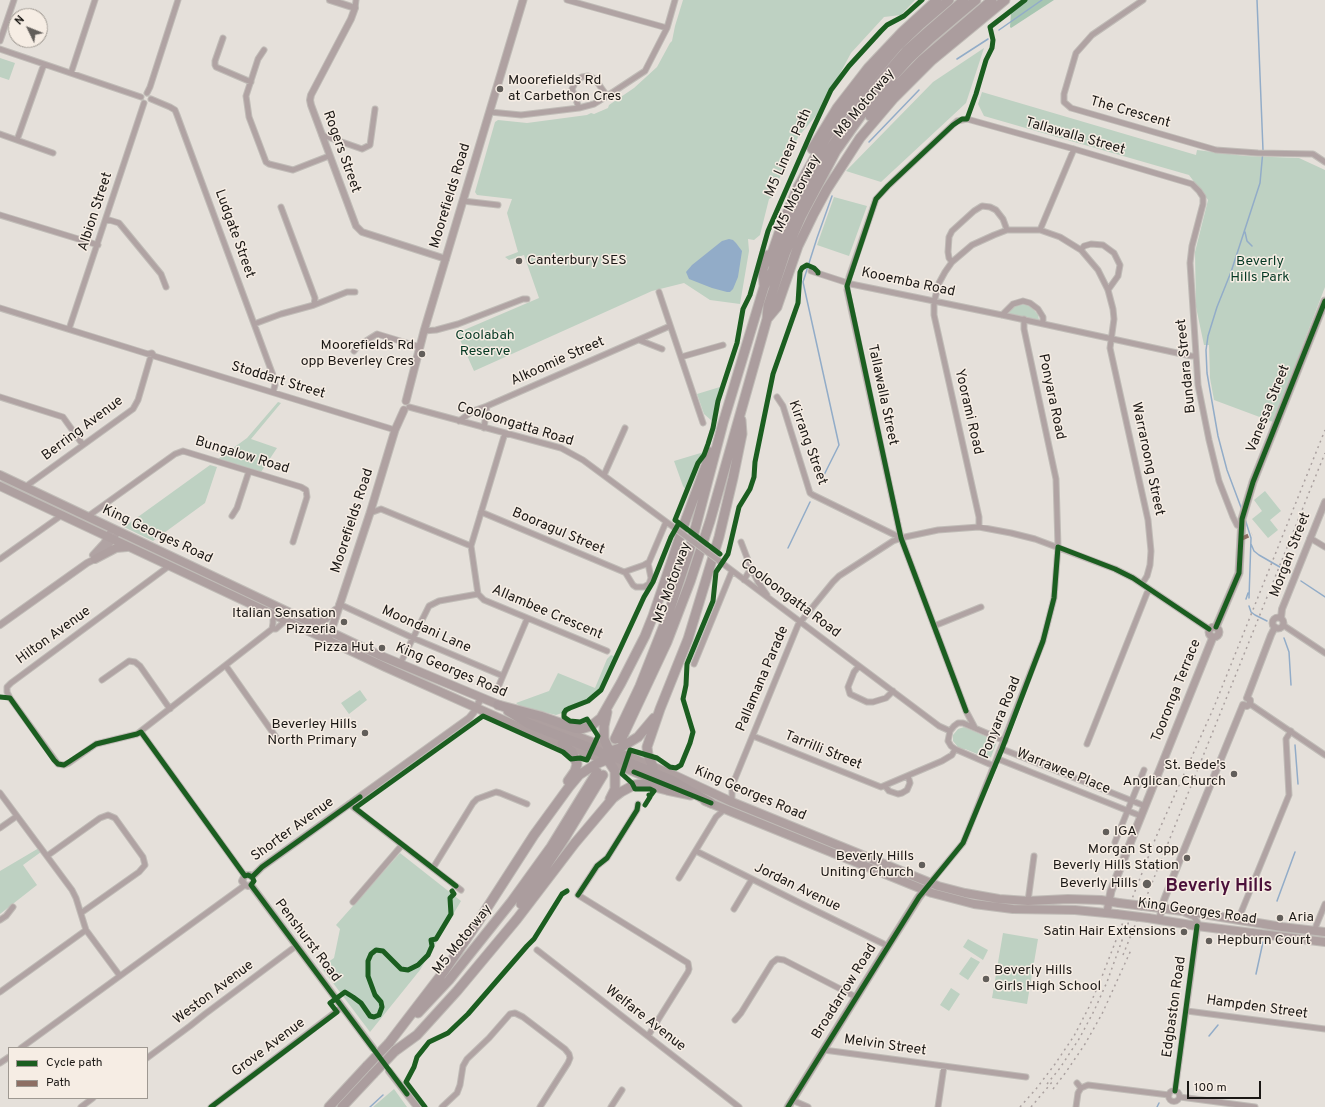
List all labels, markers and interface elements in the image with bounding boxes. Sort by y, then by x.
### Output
north arrow [8,8,48,48]
text: N [12,13,28,28]
street label: M8 Motorway [831,66,899,142]
place label: Moorefields Rd at Carbethon Cres [508,73,621,106]
marker: Moorefields Rd at Carbethon Cres [495,84,505,94]
street label: The Crescent [1088,94,1172,132]
street label: M5 Linear Path [762,106,816,200]
street label: Rogers Street [318,109,364,195]
street label: Tallawalla Street [1023,115,1127,159]
street label: Moorefields Road [427,141,475,251]
street label: M5 Motorway [771,152,825,236]
street label: Albion Street [75,170,117,254]
street label: Ludgate Street [210,187,258,281]
place label: Canterbury SES [527,253,627,269]
park label: Beverly Hills Park [1230,254,1290,286]
marker: Canterbury SES [514,256,524,266]
street label: Kooemba Road [859,265,957,301]
street label: Bundara Street [1174,318,1200,414]
park label: Coolabah Reserve [455,328,515,360]
street label: Alkoomie Street [509,334,607,390]
place label: Moorefields Rd opp Beverley Cres [301,338,414,370]
street label: Tallawalla Street [863,343,901,447]
marker: Moorefields Rd opp Beverley Cres [417,349,427,359]
street label: Ponyara Road [1034,353,1068,441]
street label: Stoddart Street [229,359,327,403]
street label: Vanessa Street [1244,363,1294,455]
street label: Yoorami Road [950,368,986,456]
street label: Berring Avenue [39,393,127,465]
street label: Kirrang Street [784,398,830,488]
street label: Cooloongatta Road [455,399,575,451]
street label: Warraroong Street [1127,401,1167,517]
street label: Bungalow Road [193,434,291,478]
street label: Moorefields Road [328,467,378,575]
street label: King Georges Road [99,502,215,568]
street label: Booragul Street [509,505,607,559]
street label: Morgan Street [1267,510,1315,600]
street label: M5 Motorway [651,540,695,626]
street label: Cooloongatta Road [737,556,843,642]
street label: Allambee Crescent [489,582,605,644]
street label: Hilton Avenue [14,603,94,669]
street label: Moondani Lane [379,603,473,657]
place label: Italian Sensation Pizzeria [232,606,336,638]
marker: Italian Sensation Pizzeria [339,617,349,627]
street label: Pallamana Parade [733,624,793,734]
street label: Tooronga Terrace [1149,637,1205,745]
place label: Pizza Hut [314,640,374,656]
street label: King Georges Road [393,640,509,702]
marker: Pizza Hut [377,643,387,653]
street label: Ponyara Road [977,674,1025,762]
place label: Beverley Hills North Primary [267,717,357,750]
marker: Beverley Hills North Primary [360,728,370,738]
street label: Tarrilli Street [782,728,864,774]
street label: Warrawee Place [1014,745,1112,799]
place label: St. Bede's Anglican Church [1123,758,1226,790]
street label: King Georges Road [692,763,808,825]
marker: St. Bede's Anglican Church [1229,769,1239,779]
street label: Shorter Avenue [248,794,338,866]
place label: IGA [1114,824,1137,840]
marker: IGA [1101,827,1111,837]
place label: Morgan St opp Beverly Hills Station [1053,842,1179,874]
place label: Beverly Hills Uniting Church [820,849,914,882]
marker: Morgan St opp Beverly Hills Station [1182,853,1192,863]
street label: Jordan Avenue [751,860,843,916]
marker: Beverly Hills Uniting Church [917,860,927,870]
place label: Beverly Hills [1060,876,1138,892]
district label: Beverly Hills [1166,876,1272,898]
marker: Beverly Hills [1141,878,1153,890]
street label: King Georges Road [1137,895,1257,929]
street label: Penshurst Road [270,896,344,986]
street label: M5 Motorway [430,902,496,978]
place label: Aria [1288,910,1314,926]
marker: Aria [1275,913,1285,923]
place label: Satin Hair Extensions [1043,924,1176,940]
marker: Satin Hair Extensions [1179,927,1189,937]
place label: Hepburn Court [1217,933,1311,949]
marker: Hepburn Court [1204,936,1214,946]
street label: Broadarrow Road [809,941,881,1043]
street label: Edgbaston Road [1160,955,1190,1059]
street label: Weston Avenue [171,957,257,1029]
place label: Beverly Hills Girls High School [994,963,1101,996]
marker: Beverly Hills Girls High School [981,974,991,984]
street label: Welfare Avenue [601,982,689,1056]
street label: Hampden Street [1205,993,1309,1023]
street label: Grove Avenue [229,1015,309,1081]
street label: Melvin Street [843,1032,927,1060]
legend [8,1047,148,1099]
text: Cycle path [46,1055,103,1071]
scale bar [1189,1073,1263,1099]
text: Path [46,1075,71,1091]
text: 100 m [1194,1080,1227,1096]

